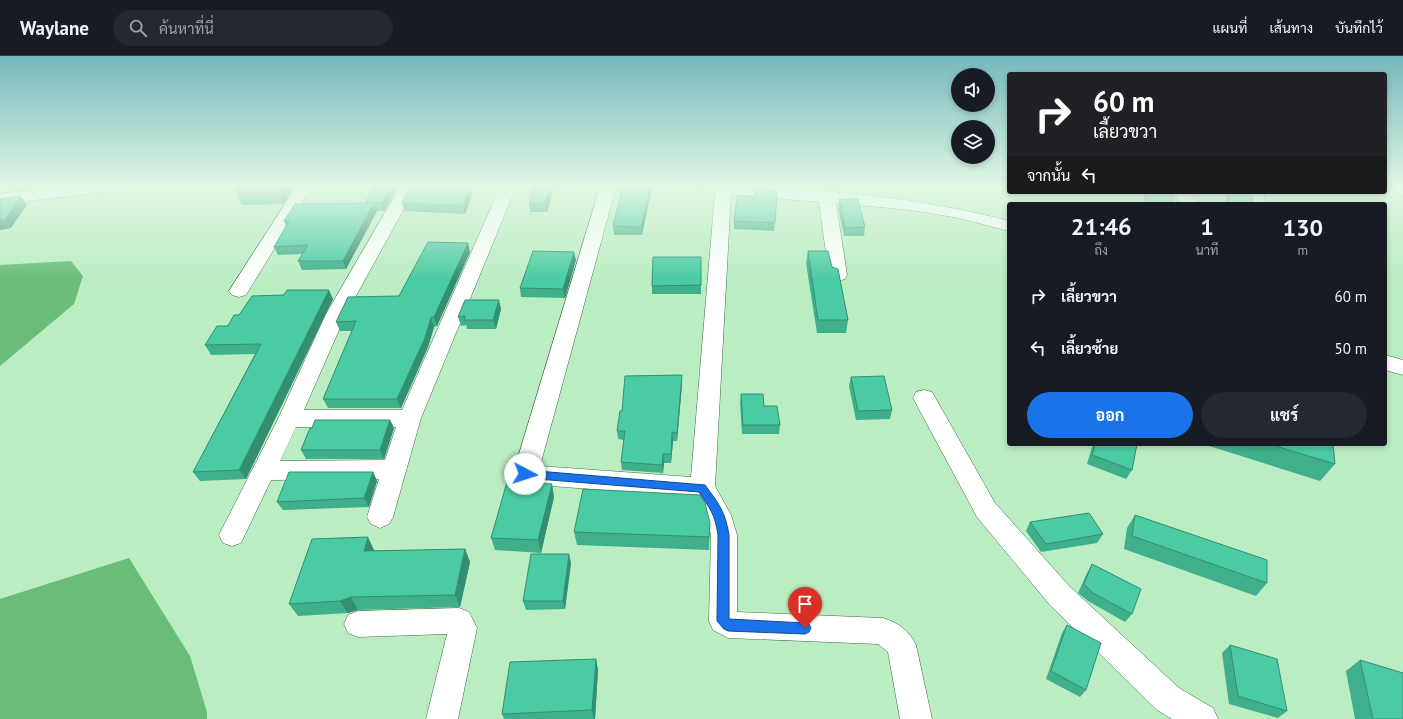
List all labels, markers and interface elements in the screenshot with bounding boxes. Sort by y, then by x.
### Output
search box [113,10,393,46]
text: Waylane [20,16,89,40]
icon: search [127,17,149,39]
text: ค้นหาที่นี่ [159,19,214,38]
text: แผนที่ [1212,19,1247,37]
text: เส้นทาง [1269,19,1313,37]
text: บันทึกไว้ [1335,19,1383,37]
map controls [951,68,995,164]
button: sound [951,68,995,112]
text: 60 m [1093,83,1154,120]
icon: right [1027,88,1079,140]
button: layers [951,120,995,164]
text: เลี้ยวขวา [1093,120,1157,143]
icon: left [1078,164,1100,186]
text: จากนั้น [1027,166,1070,185]
text: 21:46 [1071,211,1132,242]
text: 1 [1200,211,1214,242]
text: 130 [1282,212,1323,243]
text: ถึง [1094,242,1108,259]
text: นาที [1195,242,1219,259]
text: m [1298,242,1308,259]
icon: right [1027,285,1049,307]
text: เลี้ยวขวา [1061,287,1117,306]
text: 60 m [1334,287,1367,306]
icon: left [1027,337,1049,359]
text: เลี้ยวซ้าย [1061,339,1118,358]
text: 50 m [1334,339,1367,358]
button: ออก [1027,392,1193,438]
button: แชร์ [1201,392,1367,438]
position arrow [504,453,546,495]
pin [788,587,822,628]
icon: arrive [794,593,816,615]

